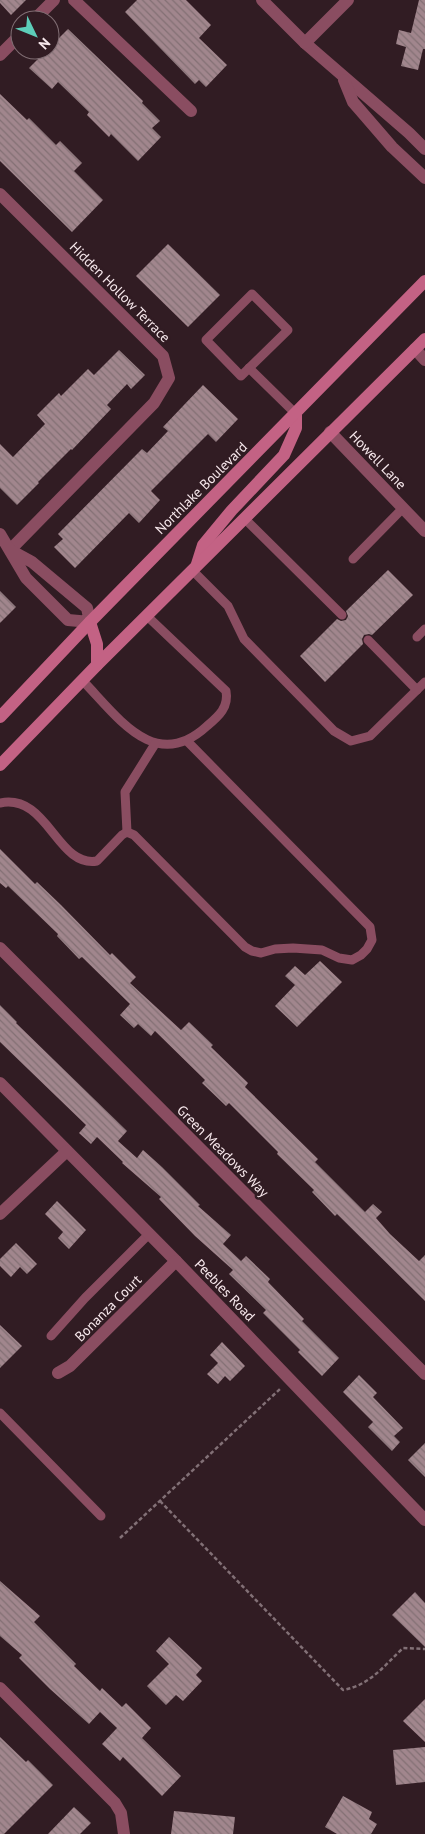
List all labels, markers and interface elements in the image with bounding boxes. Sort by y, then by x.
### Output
north arrow [10,10,60,60]
text: N [35,34,54,53]
street label: Hidden Hollow Terrace [66,238,174,346]
street label: Howell Lane [346,427,410,493]
street label: Northlake Boulevard [151,438,251,538]
street label: Green Meadows Way [173,1101,273,1201]
street label: Peebles Road [191,1255,259,1325]
street label: Bonanza Court [71,1271,145,1345]

